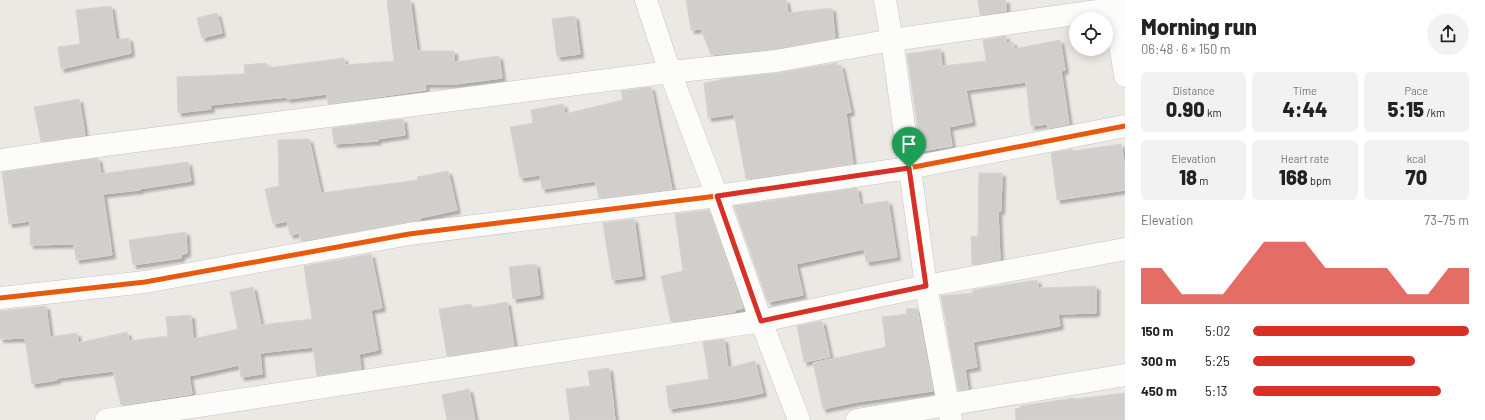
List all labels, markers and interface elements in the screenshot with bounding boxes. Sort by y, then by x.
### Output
map controls [1069,12,1113,56]
button: locate [1069,12,1113,56]
text: Morning run [1141,13,1257,39]
button: share [1427,13,1469,55]
text: 06:48 · 6 × 150 m [1141,41,1231,57]
text: Distance [1173,84,1215,97]
text: Time [1293,84,1317,97]
text: Pace [1405,84,1428,97]
text: 0.90 [1166,97,1205,121]
text: 4:44 [1283,97,1327,121]
text: 5:15 [1387,97,1424,121]
text: km [1205,106,1222,119]
text: /km [1424,106,1445,119]
pin [892,127,926,168]
icon: arrive [898,133,920,155]
text: Elevation [1172,152,1216,165]
text: Heart rate [1281,152,1329,165]
text: kcal [1407,152,1426,165]
text: 18 [1179,165,1197,189]
text: 168 [1279,165,1308,189]
text: 70 [1406,165,1427,189]
text: m [1197,174,1208,187]
text: bpm [1308,174,1331,187]
text: Elevation [1141,212,1193,228]
text: 73–75 m [1424,212,1469,228]
text: 150 m [1141,323,1173,339]
text: 5:02 [1205,323,1230,339]
text: 300 m [1141,353,1176,369]
text: 5:25 [1205,353,1230,369]
text: 450 m [1141,383,1177,399]
text: 5:13 [1205,383,1227,399]

